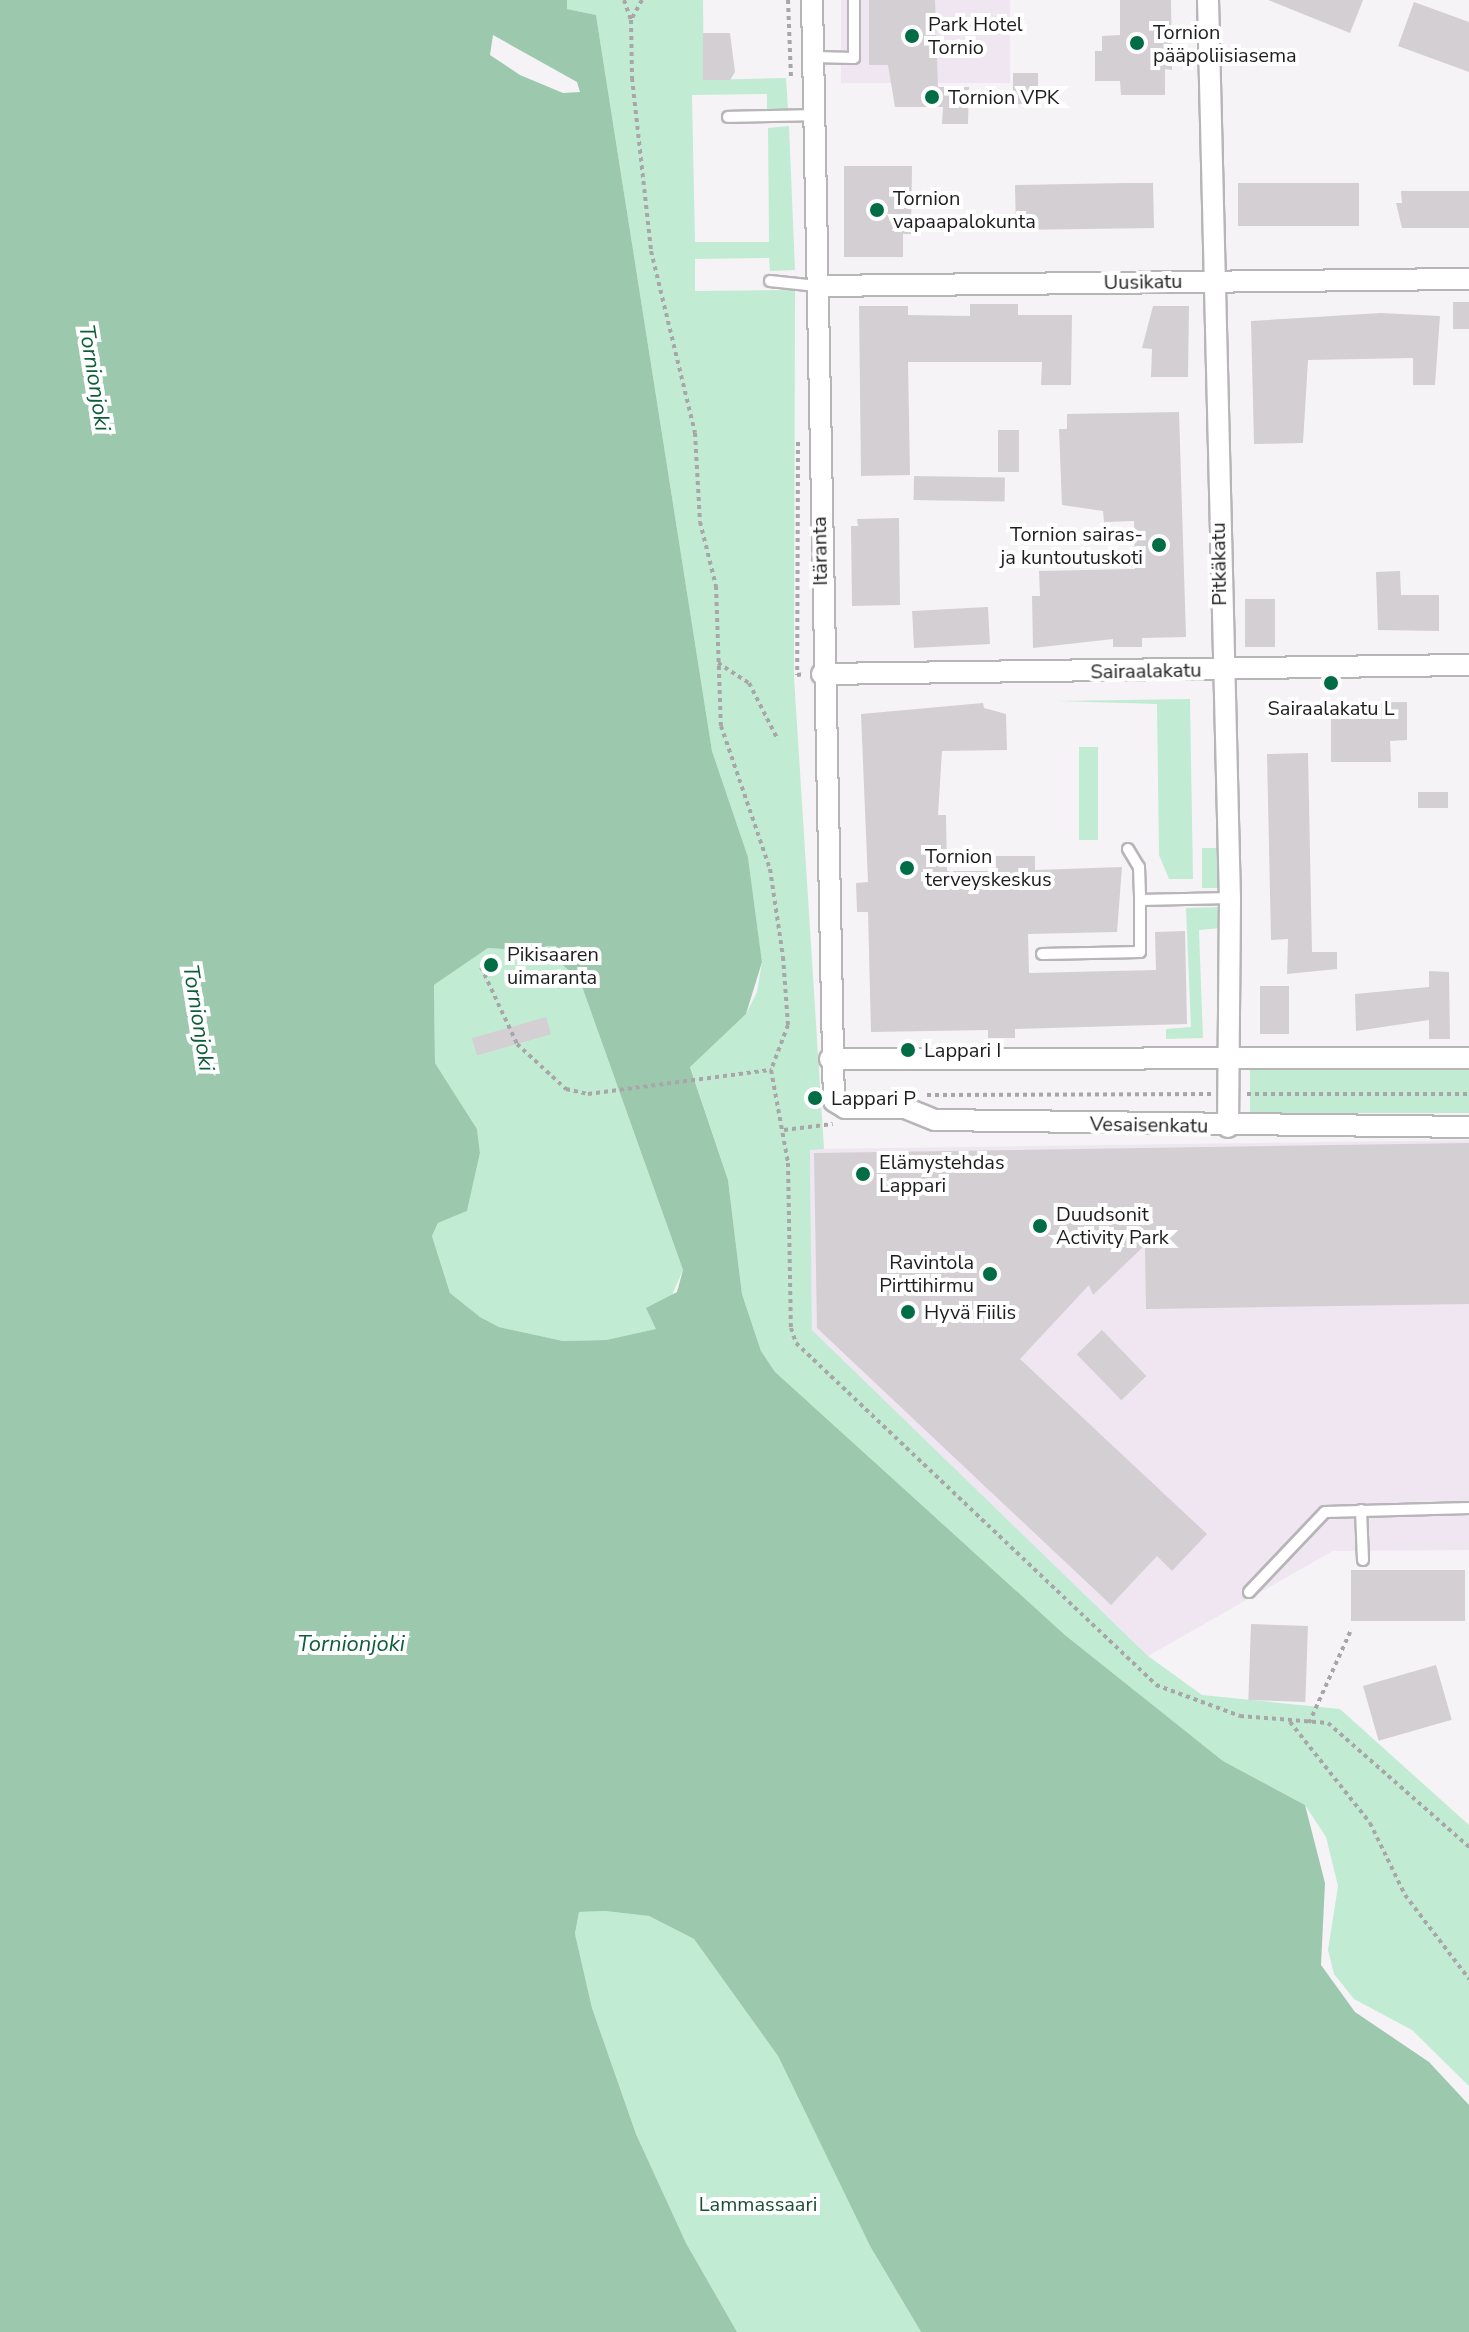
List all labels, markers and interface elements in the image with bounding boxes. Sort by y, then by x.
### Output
place label: Park Hotel Tornio [928,12,1023,59]
place label: Tornion pääpoliisiasema [1153,20,1297,67]
marker: Park Hotel Tornio [903,27,921,45]
marker: Tornion pääpoliisiasema [1128,34,1146,52]
place label: Tornion VPK [948,85,1059,109]
marker: Tornion VPK [923,88,941,106]
place label: Tornion vapaapalokunta [893,186,1036,233]
marker: Tornion vapaapalokunta [868,201,886,219]
street label: Uusikatu [1103,269,1183,295]
water label: Tornionjoki [73,323,115,433]
street label: Itäranta [807,516,833,586]
place label: Tornion sairas- ja kuntoutuskoti [1000,522,1143,569]
street label: Pitkäkatu [1206,522,1232,606]
marker: Tornion sairas- ja kuntoutuskoti [1150,536,1168,554]
street label: Sairaalakatu [1090,658,1202,684]
marker: Sairaalakatu L [1322,674,1340,692]
place label: Sairaalakatu L [1267,696,1395,720]
place label: Tornion terveyskeskus [925,844,1052,891]
marker: Tornion terveyskeskus [896,857,918,879]
place label: Pikisaaren uimaranta [507,942,599,989]
marker: Pikisaaren uimaranta [482,956,500,974]
water label: Tornionjoki [177,963,219,1073]
place label: Lappari I [924,1038,1001,1062]
marker: Lappari I [899,1041,917,1059]
place label: Lappari P [831,1086,916,1110]
marker: Lappari P [806,1089,824,1107]
street label: Vesaisenkatu [1090,1112,1208,1138]
place label: Elämystehdas Lappari [879,1150,1005,1197]
marker: Elämystehdas Lappari [854,1165,872,1183]
place label: Duudsonit Activity Park [1056,1202,1169,1249]
marker: Duudsonit Activity Park [1031,1217,1049,1235]
place label: Ravintola Pirttihirmu [879,1250,974,1297]
marker: Ravintola Pirttihirmu [981,1265,999,1283]
place label: Hyvä Fiilis [924,1300,1016,1324]
marker: Hyvä Fiilis [899,1303,917,1321]
water label: Tornionjoki [297,1632,405,1658]
park label: Lammassaari [699,2192,817,2216]

